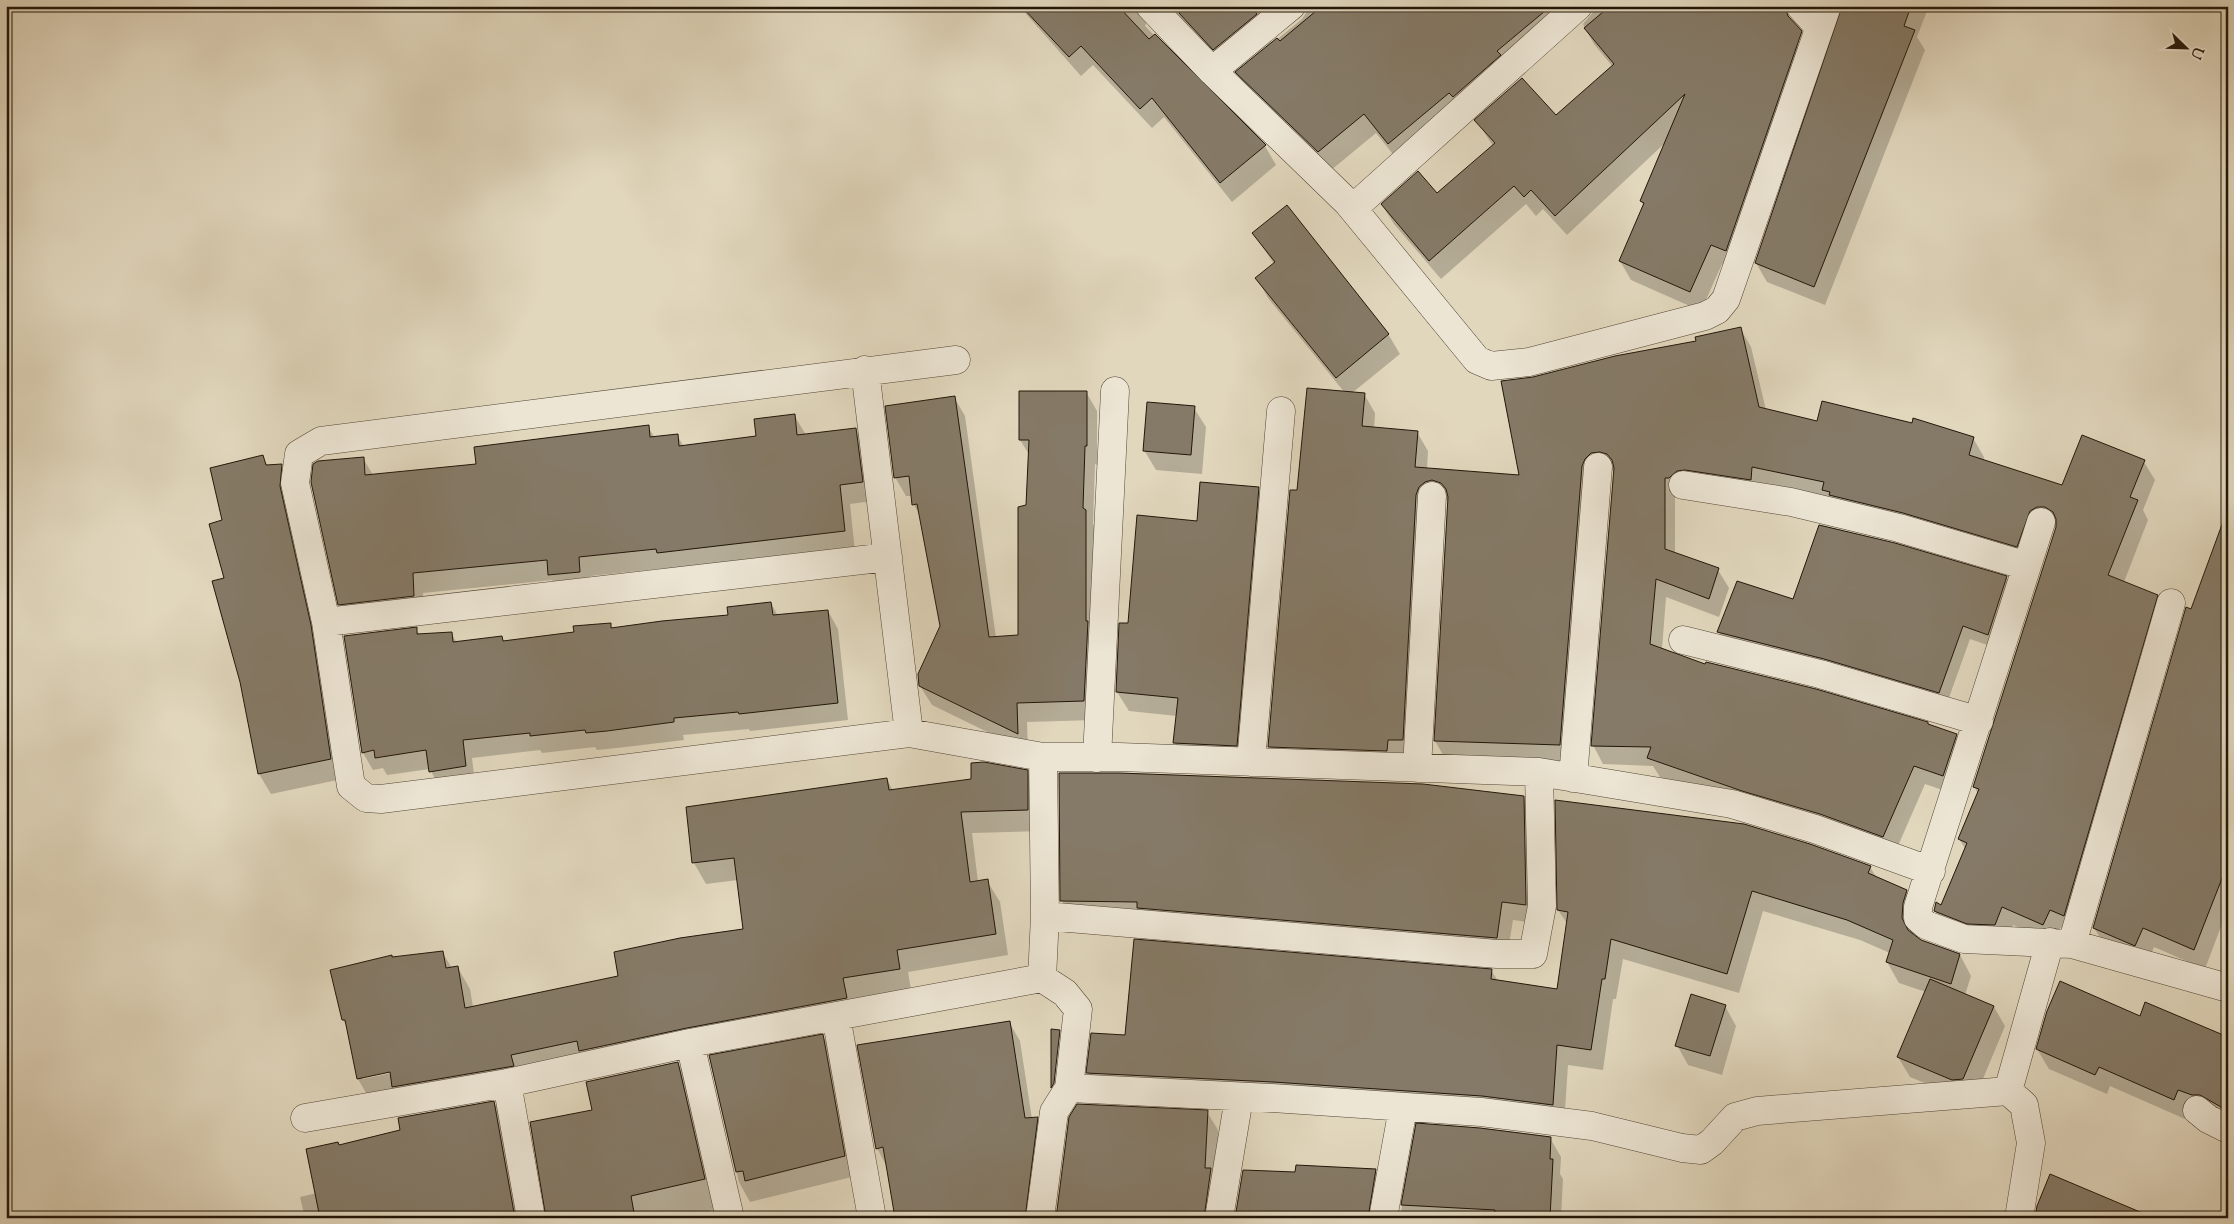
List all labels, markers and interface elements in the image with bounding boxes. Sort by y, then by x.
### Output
north arrow [2162,22,2212,72]
text: U [2184,43,2208,62]

